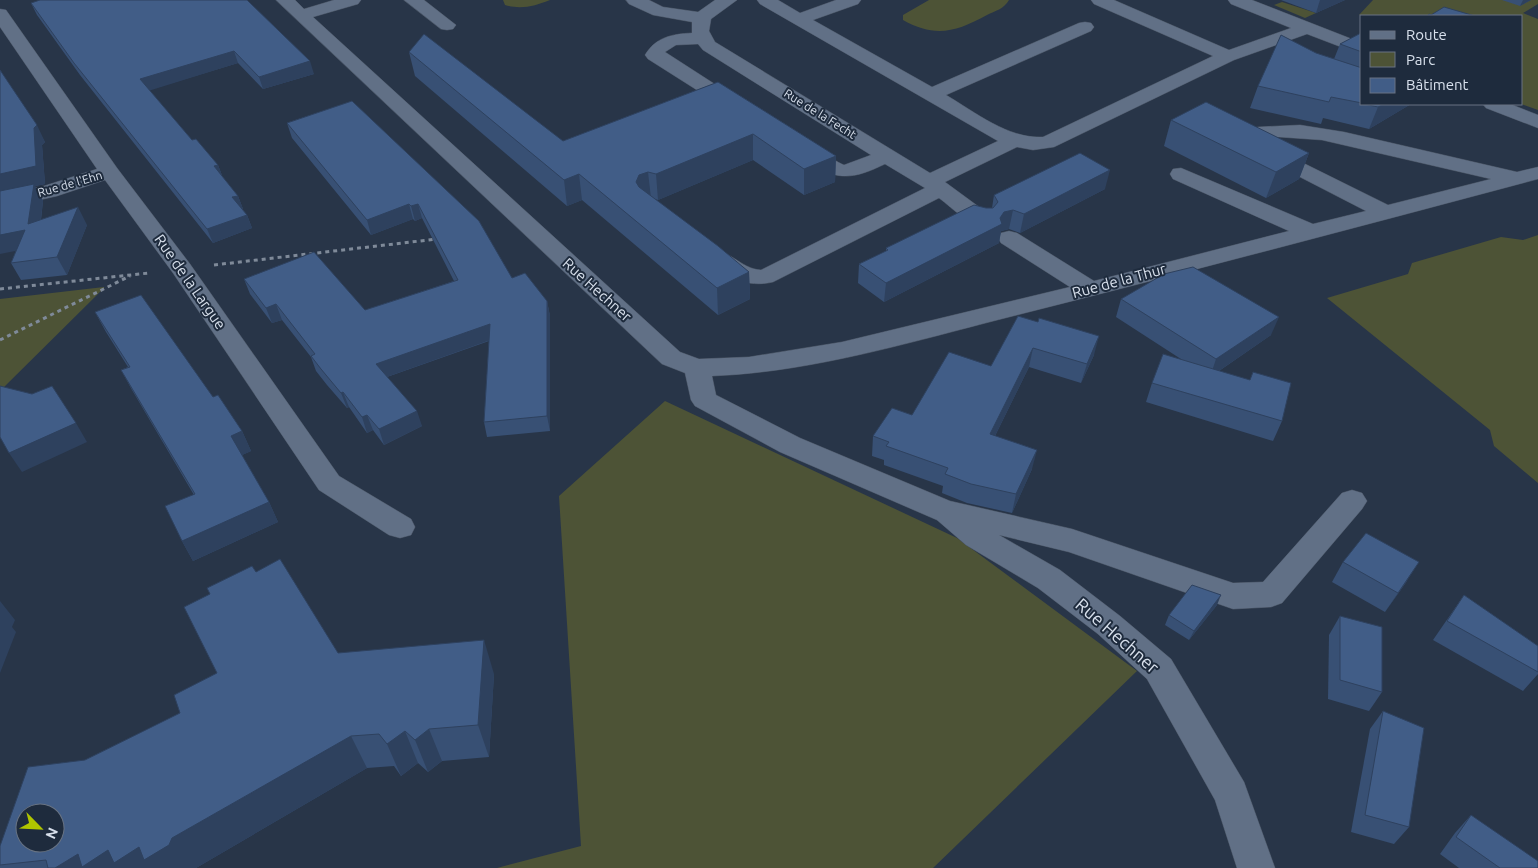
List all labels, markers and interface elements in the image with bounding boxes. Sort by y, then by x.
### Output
legend [1360,15,1523,105]
text: Route [1406,26,1447,43]
text: Parc [1406,51,1435,68]
text: Bâtiment [1406,76,1469,93]
street label: Rue de la Fecht [782,86,859,141]
street label: Rue de l'Ehn [36,168,104,199]
street label: Rue de la Largue [151,231,229,332]
street label: Rue Hechner [560,254,635,325]
street label: Rue de la Thur [1070,260,1168,301]
street label: Rue Hechner [1072,594,1163,677]
north arrow [15,803,65,853]
text: N [42,825,61,841]

